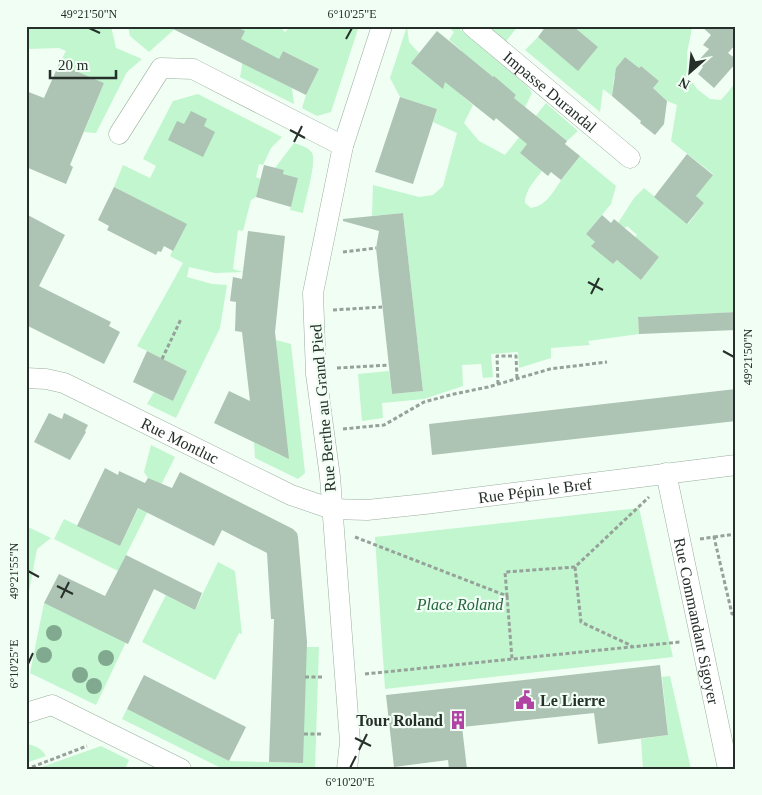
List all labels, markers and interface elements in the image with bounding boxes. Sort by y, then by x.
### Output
text: 49°21'50"N [61,7,118,21]
text: 6°10'25"E [327,7,377,21]
scale bar [50,48,116,80]
street label: Impasse Durandal [500,48,601,135]
north arrow [664,48,714,98]
text: 20 m [58,57,89,73]
text: N [676,74,692,92]
street label: Rue Berthe au Grand Pied [307,324,339,492]
text: 49°21'50"N [741,328,755,385]
street label: Rue Montluc [139,414,222,467]
street label: Rue Pépin le Bref [477,475,593,506]
street label: Rue Commandant Sigoyer [671,536,723,706]
text: 49°21'55"N [7,542,21,599]
park label: Place Roland [416,596,504,613]
text: 6°10'25"E [7,639,21,689]
public building icon: Le Lierre [514,689,536,711]
place label: Le Lierre [540,692,605,709]
building icon: Tour Roland [447,709,469,731]
place label: Tour Roland [356,712,443,729]
text: 6°10'20"E [325,775,375,789]

